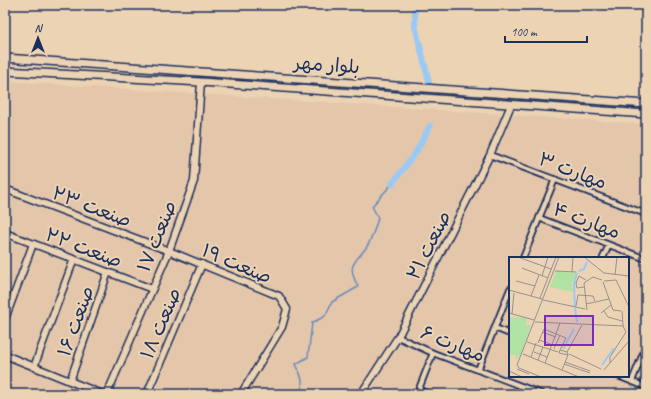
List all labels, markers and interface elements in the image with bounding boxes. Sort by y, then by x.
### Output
north arrow [18,18,58,58]
scale bar [505,18,587,44]
text: N [35,21,44,35]
text: 100 m [511,24,538,40]
street label: بلوار مهر [291,51,361,79]
street label: مهارت ۳ [535,147,610,195]
street label: صنعت ۲۳ [49,181,135,233]
street label: صنعت ۱۷ [132,197,182,276]
street label: مهارت ۴ [550,197,624,245]
street label: صنعت ۲۱ [401,207,456,284]
street label: صنعت ۲۲ [42,222,125,274]
street label: صنعت ۱۹ [198,239,275,289]
inset map [509,257,629,377]
street label: صنعت ۱۶ [52,283,100,360]
street label: صنعت ۱۸ [135,284,187,363]
street label: مهارت ۶ [417,320,488,368]

